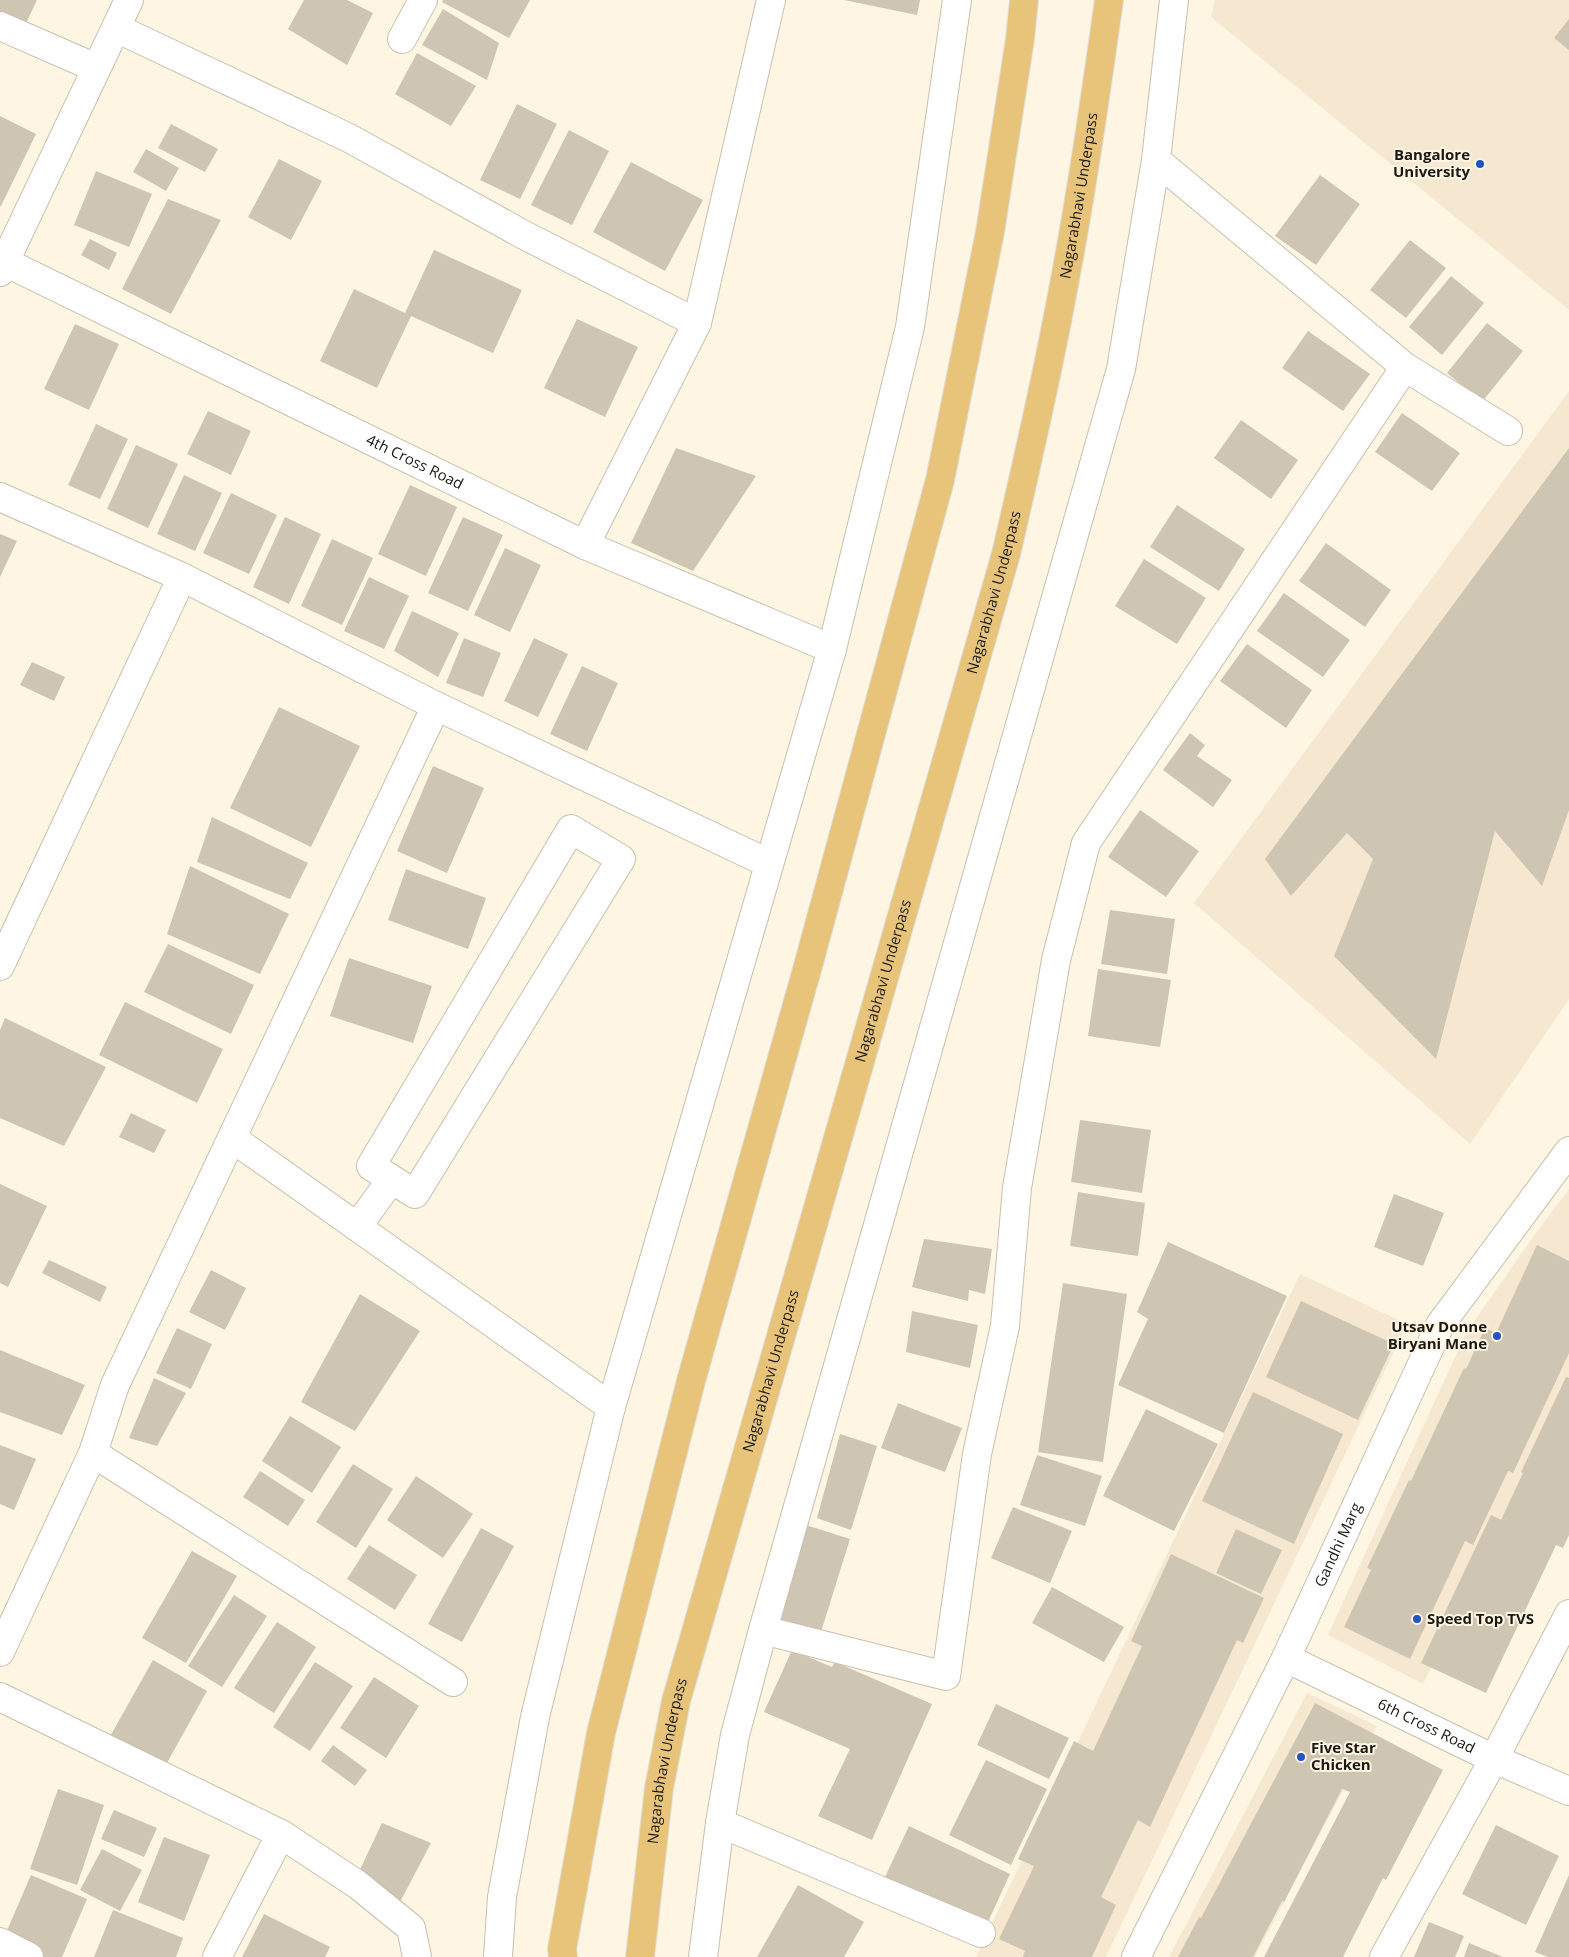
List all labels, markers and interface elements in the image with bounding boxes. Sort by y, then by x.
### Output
street label: Nagarabhavi Underpass [1054,111,1102,280]
place label: Bangalore University [1393,144,1470,181]
marker: Bangalore University [1474,158,1486,170]
street label: 4th Cross Road [363,429,467,493]
street label: Nagarabhavi Underpass [961,509,1025,676]
street label: Nagarabhavi Underpass [849,897,915,1064]
street label: Nagarabhavi Underpass [737,1287,803,1454]
place label: Utsav Donne Biryani Mane [1388,1316,1487,1353]
marker: Utsav Donne Biryani Mane [1491,1330,1503,1342]
street label: Gandhi Marg [1309,1499,1365,1590]
place label: Speed Top TVS [1427,1608,1534,1628]
marker: Speed Top TVS [1411,1613,1423,1625]
street label: Nagarabhavi Underpass [642,1675,691,1845]
street label: 6th Cross Road [1375,1693,1479,1757]
place label: Five Star Chicken [1311,1737,1376,1774]
marker: Five Star Chicken [1295,1751,1307,1763]

